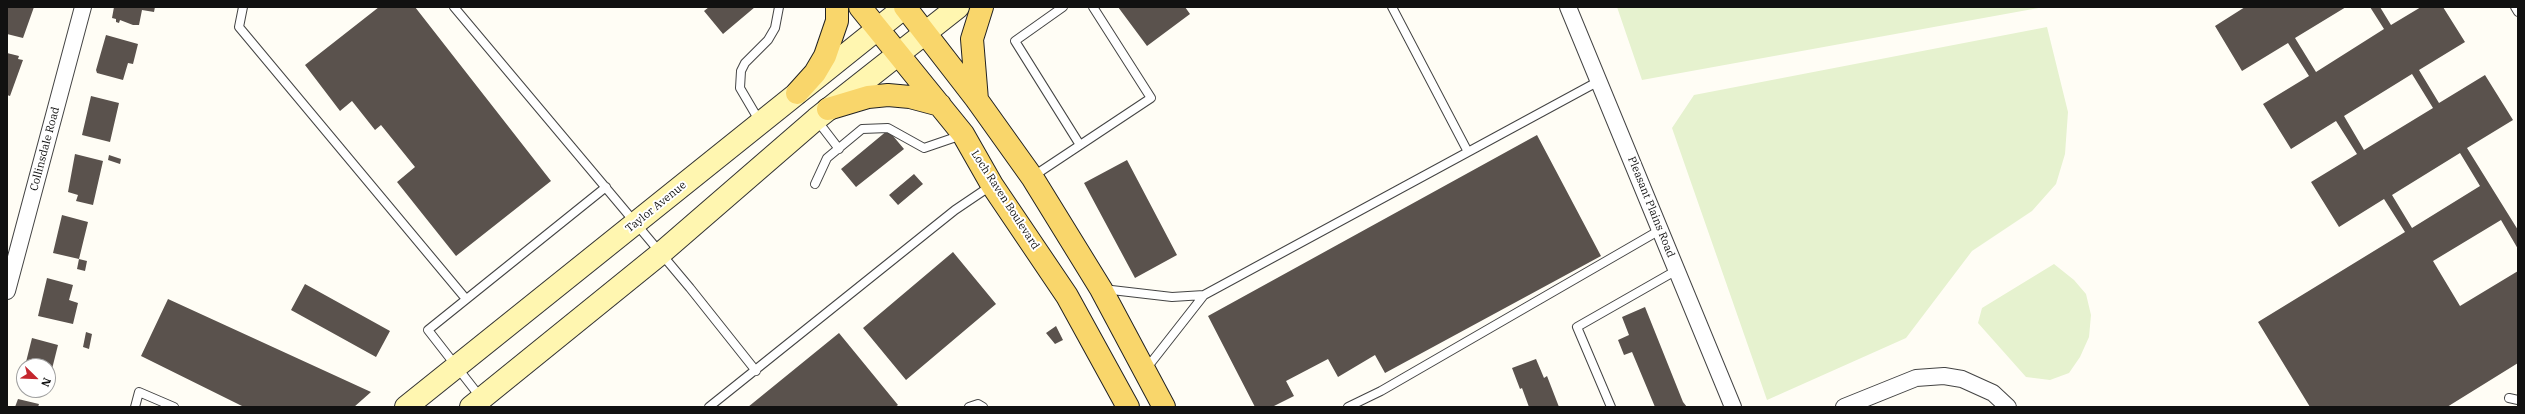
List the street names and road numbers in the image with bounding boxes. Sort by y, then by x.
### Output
street label: Collinsdale Road [27,106,63,192]
street label: Loch Raven Boulevard [968,148,1042,252]
street label: Pleasant Plains Road [1625,155,1677,259]
street label: Taylor Avenue [623,179,689,235]

